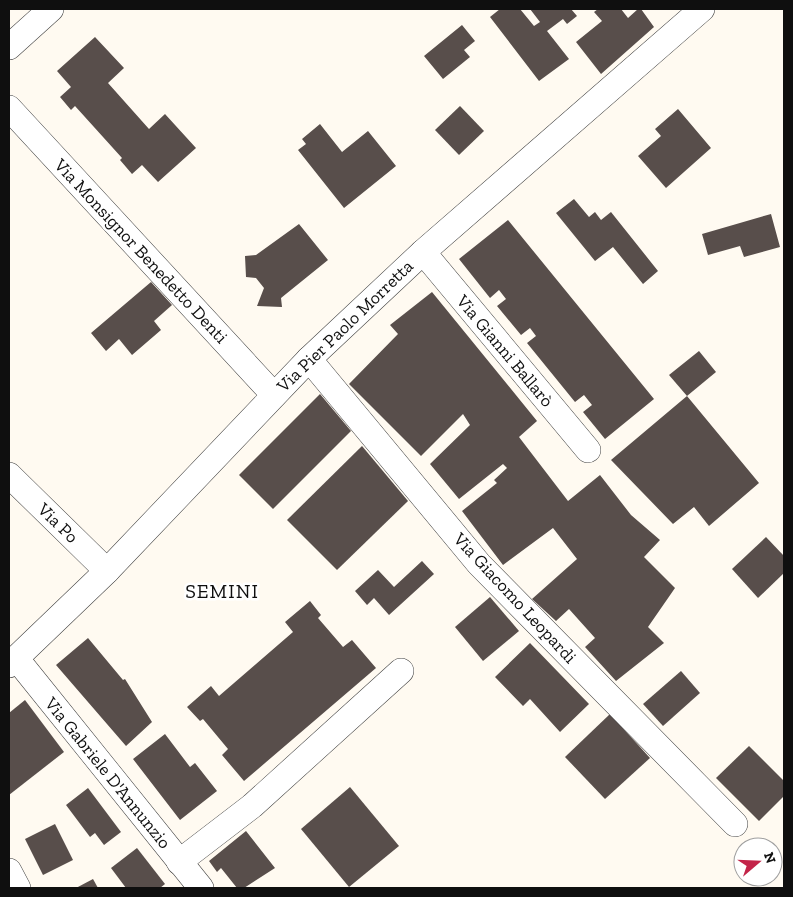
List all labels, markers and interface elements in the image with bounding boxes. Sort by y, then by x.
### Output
street label: Via Monsignor Benedetto Denti [49,153,232,348]
street label: Via Pier Paolo Morretta [272,255,418,397]
street label: Via Gianni Ballarò [451,290,558,412]
street label: Via Po [32,498,83,548]
street label: Via Giacomo Leopardi [448,527,581,668]
district label: SEMINI [185,579,259,603]
street label: Via Gabriele D'Annunzio [39,692,176,853]
north arrow [733,837,783,887]
text: N [760,850,780,866]

